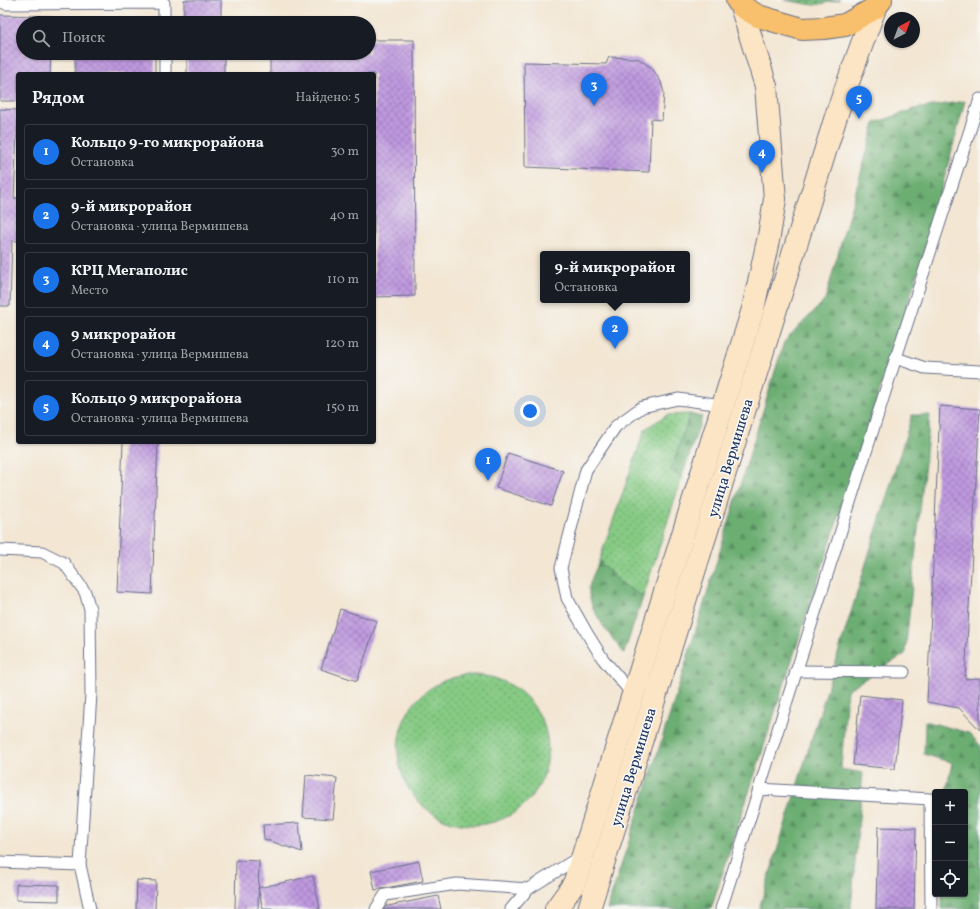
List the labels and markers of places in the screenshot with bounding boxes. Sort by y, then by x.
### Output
pin: 3 [581,73,607,106]
pin: 5 [846,86,872,119]
pin: 4 [749,140,775,173]
pin: 2 [602,316,628,349]
pin: 1 [475,448,501,481]

